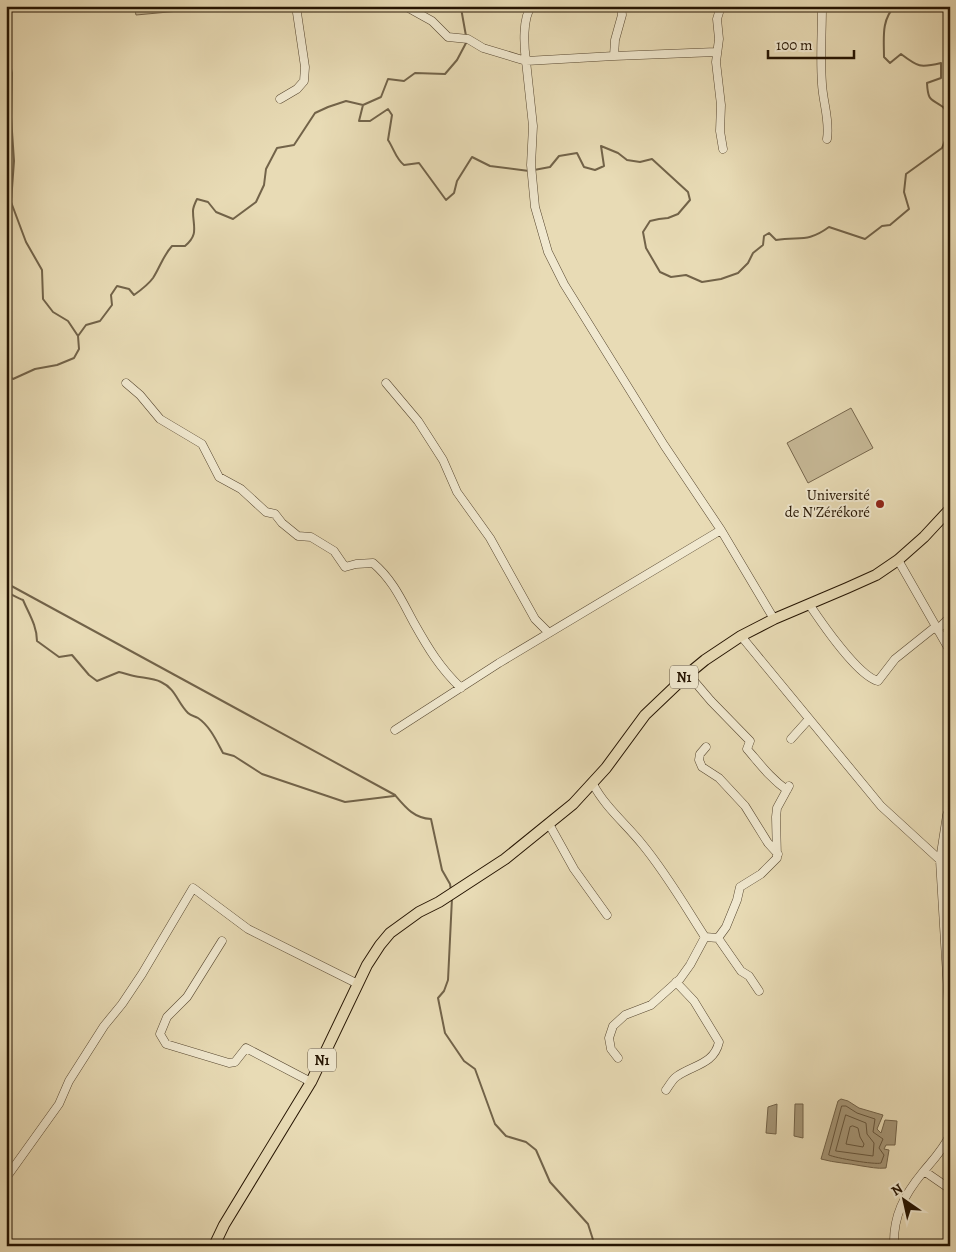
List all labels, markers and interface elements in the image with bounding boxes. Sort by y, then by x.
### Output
scale bar [768,28,855,60]
text: 100 m [776,35,813,55]
place label: Université de N'Zérékoré [785,485,870,522]
marker: Université de N'Zérékoré [874,498,886,510]
road number: N1 [670,666,698,689]
road number: N1 [308,1048,336,1072]
north arrow [878,1174,928,1224]
text: N [887,1179,907,1200]

